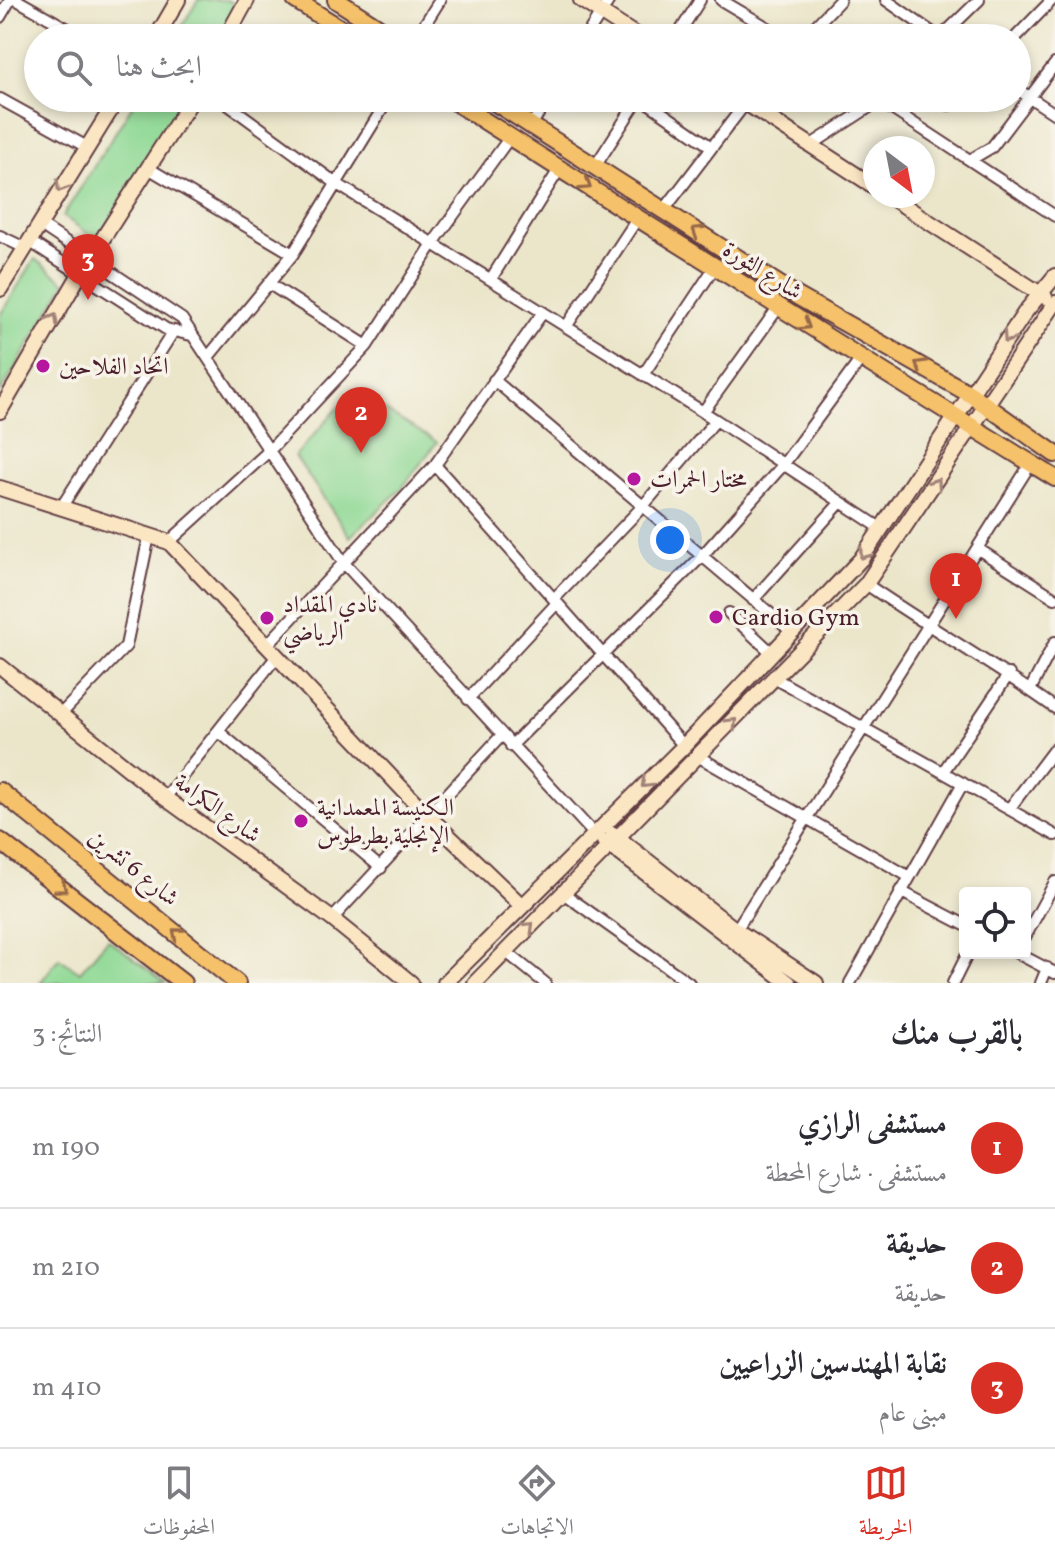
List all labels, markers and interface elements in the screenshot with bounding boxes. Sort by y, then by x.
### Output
search box [24,24,1031,112]
icon: search [52,46,96,90]
text: ابحث هنا [116,47,202,89]
north arrow [863,136,935,208]
one-way arrow [577,176,591,191]
one-way arrow [55,178,71,193]
one-way arrow [691,226,706,241]
pin: 3 [62,234,114,300]
street label: شارع الثورة [715,234,808,310]
one-way arrow [43,314,59,328]
one-way arrow [796,315,811,330]
one-way arrow [1003,329,1018,343]
place label: اتحاد الفلاحين [59,351,169,385]
marker: اتحاد الفلاحين [34,357,52,375]
one-way arrow [914,359,928,375]
pin: 2 [335,387,387,453]
place label: مختار الحمرات [650,464,747,498]
marker: مختار الحمرات [625,470,643,488]
one-way arrow [926,477,941,491]
your location [650,520,690,560]
one-way arrow [859,545,874,560]
pin: 1 [930,553,982,619]
place label: نادي المقداد الرياضي [283,589,377,654]
place label: Cardio Gym [732,602,860,636]
marker: Cardio Gym [707,608,725,626]
marker: نادي المقداد الرياضي [258,609,276,627]
one-way arrow [723,718,737,732]
street label: شارع الكرامة [166,767,267,854]
one-way arrow [641,774,655,788]
place label: الكنيسة المعمدانية الإنجلية بطرطوس [317,792,454,854]
marker: الكنيسة المعمدانية الإنجلية بطرطوس [292,812,310,830]
street label: شارع 6 تشرين [79,821,185,916]
one-way arrow [53,879,68,893]
map controls [959,887,1031,959]
button: locate [959,887,1031,959]
one-way arrow [520,922,534,936]
one-way arrow [171,928,186,943]
text: بالقرب منك [891,1011,1023,1058]
text: النتائج: 3 [32,1017,102,1053]
text: مستشفى الرازي [798,1104,947,1146]
text: 190 m [32,1130,100,1166]
text: 1 [992,1130,1002,1166]
text: مستشفى · شارع المحطة [765,1156,947,1192]
text: حديقة [886,1224,947,1266]
text: 210 m [32,1250,100,1286]
text: 2 [990,1250,1004,1286]
text: حديقة [894,1276,947,1312]
text: نقابة المهندسين الزراعيين [719,1344,947,1386]
text: 410 m [32,1370,101,1406]
text: 3 [990,1370,1004,1406]
text: مبنى عام [879,1396,947,1432]
tab: المحفوظات [143,1461,215,1548]
tab: الاتجاهات [500,1461,574,1548]
tab: الخريطة [859,1461,912,1548]

